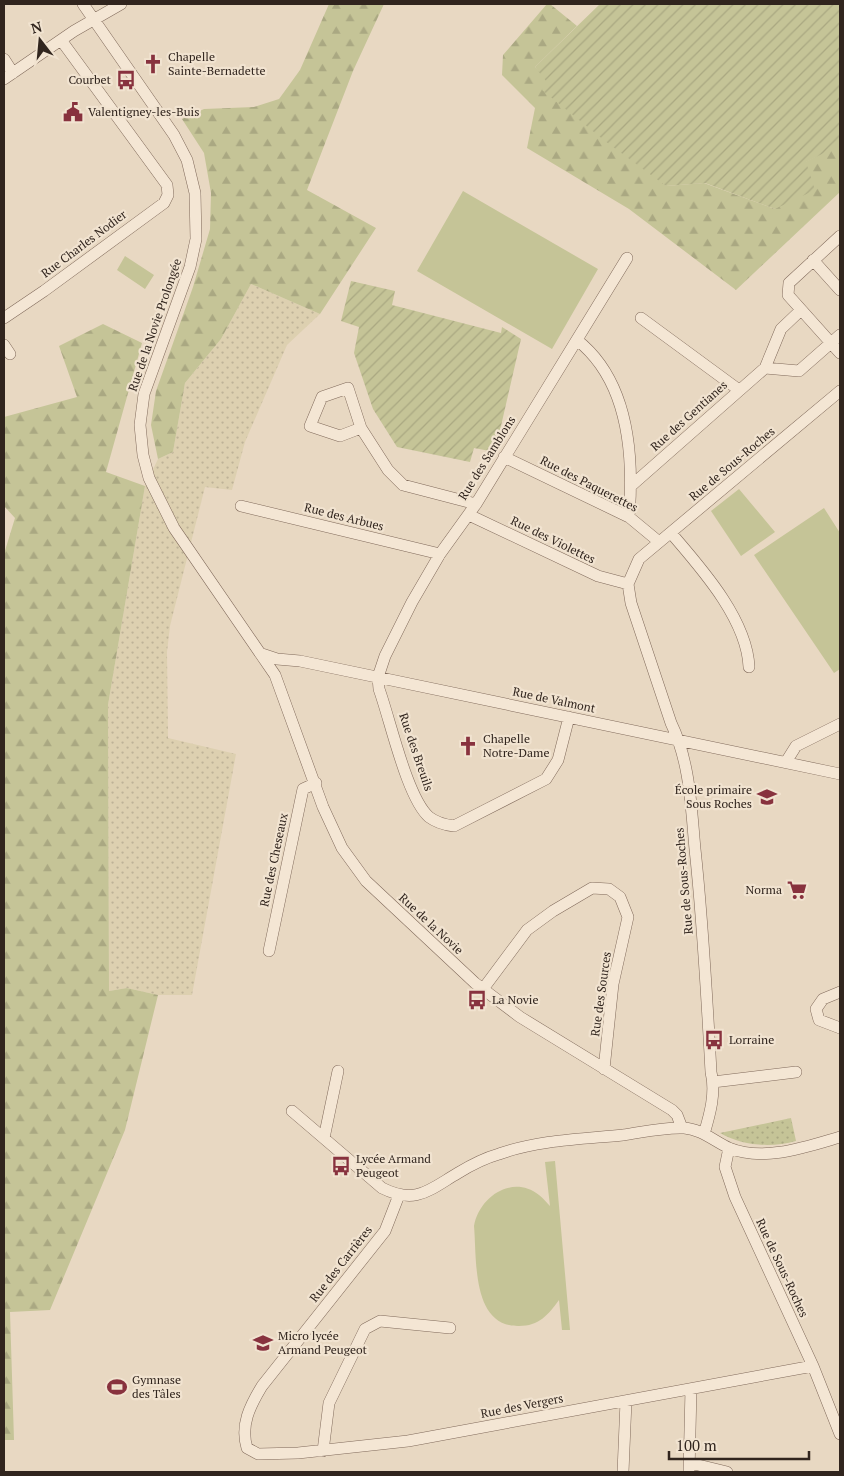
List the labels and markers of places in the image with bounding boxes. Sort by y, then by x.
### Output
place label: Chapelle Sainte-Bernadette [168,49,266,78]
church icon: Chapelle Sainte-Bernadette [142,53,164,75]
bus stop icon: Courbet [115,69,137,91]
place label: Courbet [68,72,112,87]
public building icon: Valentigney-les-Buis [62,101,84,123]
place label: Valentigney-les-Buis [88,104,199,119]
place label: Chapelle Notre-Dame [483,731,549,760]
church icon: Chapelle Notre-Dame [457,735,479,757]
place label: École primaire Sous Roches [675,782,752,811]
school or university icon: École primaire Sous Roches [756,786,778,808]
supermarket icon: Norma [786,879,808,901]
place label: Norma [746,882,782,897]
bus stop icon: La Novie [466,989,488,1011]
place label: La Novie [492,992,539,1007]
bus stop icon: Lorraine [703,1029,725,1051]
place label: Lorraine [729,1032,774,1047]
place label: Lycée Armand Peugeot [356,1151,431,1180]
bus stop icon: Lycée Armand Peugeot [330,1155,352,1177]
place label: Micro lycée Armand Peugeot [278,1328,367,1357]
school or university icon: Micro lycée Armand Peugeot [252,1332,274,1354]
place label: Gymnase des Tâles [132,1372,181,1401]
sports icon: Gymnase des Tâles [106,1376,128,1398]

